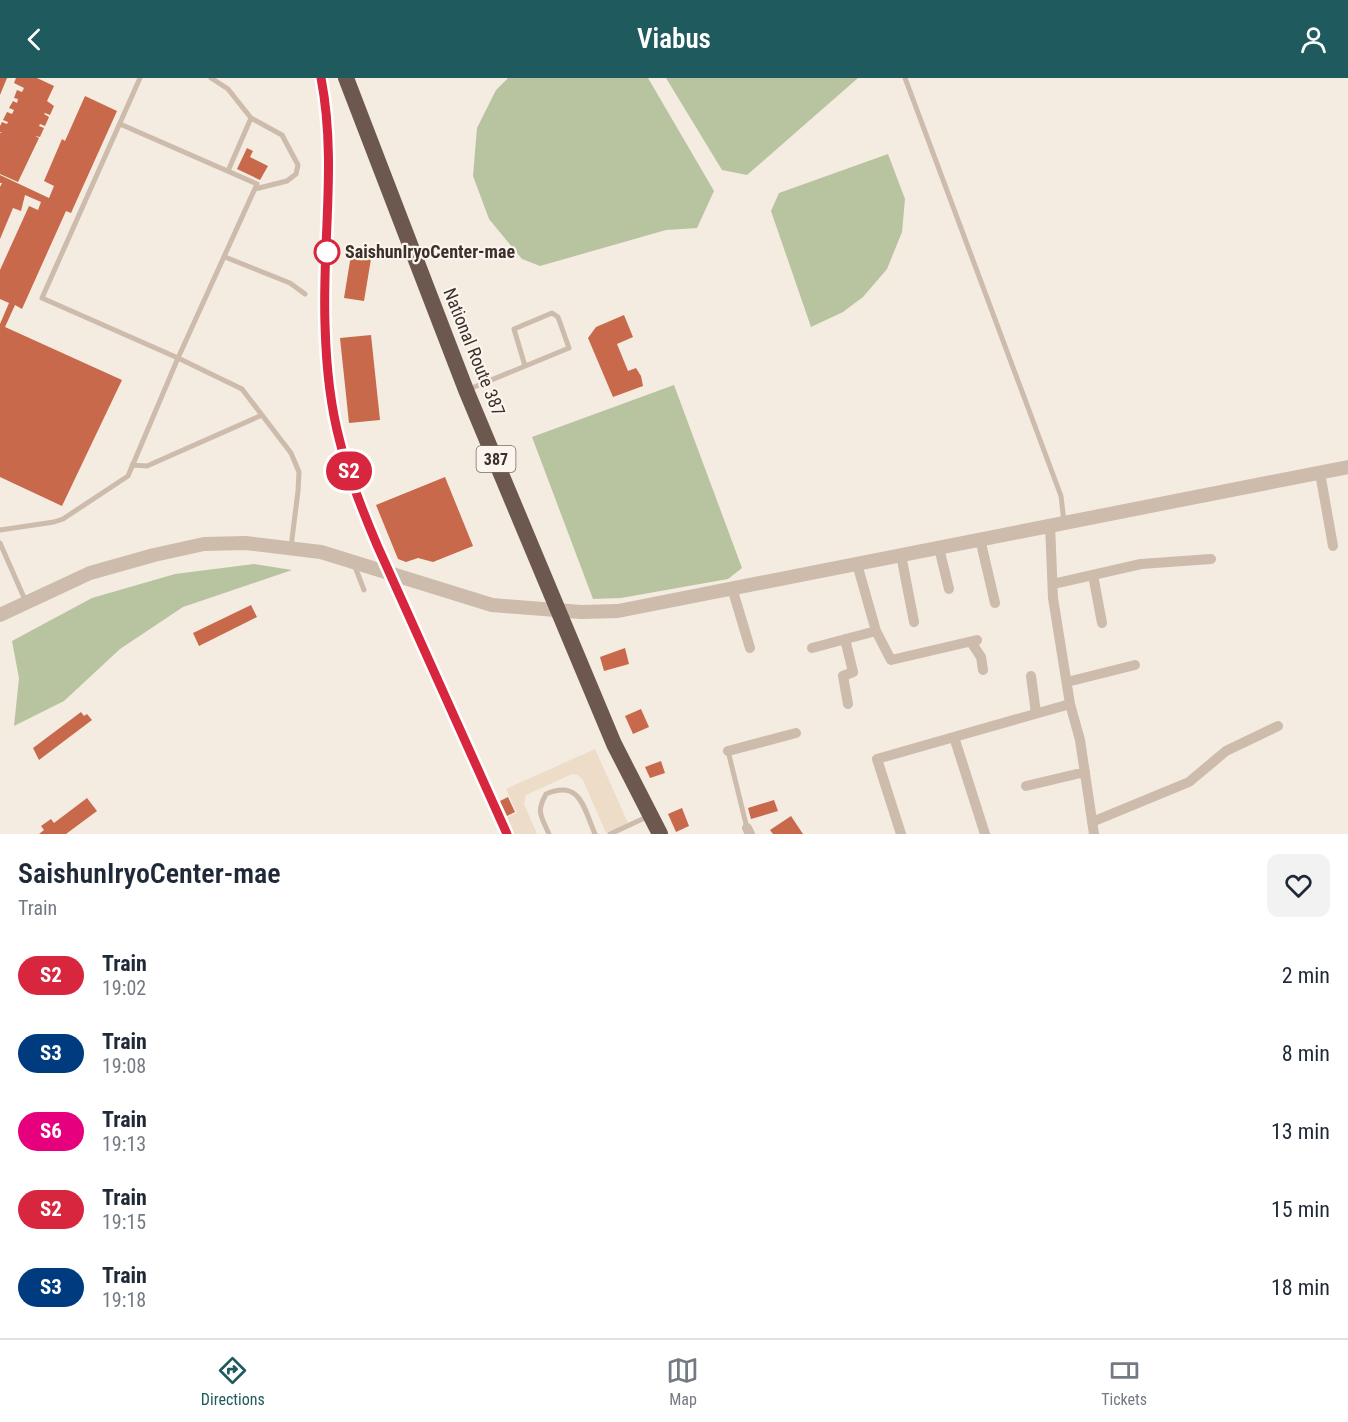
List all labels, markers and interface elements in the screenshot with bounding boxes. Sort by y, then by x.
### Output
icon: back [18,23,51,56]
text: Viabus [637,23,711,55]
icon: person [1297,23,1330,56]
marker: SaishunIryoCenter-mae [314,239,340,265]
place label: SaishunIryoCenter-mae [345,241,515,262]
street label: National Route 387 [439,285,510,419]
road number: 387 [476,446,516,472]
line badge: S2 [322,452,376,490]
text: S2 [338,459,360,483]
button: heart [1267,854,1330,917]
text: SaishunIryoCenter-mae [18,857,281,890]
text: Train [18,896,57,920]
text: Train [102,951,147,976]
text: S2 [40,963,62,987]
text: 2 min [1282,963,1330,988]
text: 19:02 [102,976,146,1000]
text: Train [102,1029,147,1054]
text: S3 [40,1041,62,1065]
text: 8 min [1282,1041,1330,1066]
text: 19:08 [102,1054,146,1078]
text: Train [102,1107,147,1132]
text: S6 [40,1119,62,1143]
text: 13 min [1271,1119,1330,1144]
text: 19:13 [102,1132,146,1156]
text: Train [102,1185,147,1210]
text: S2 [40,1197,62,1221]
text: 15 min [1271,1197,1330,1222]
text: 19:15 [102,1210,146,1234]
text: Train [102,1263,147,1288]
text: S3 [40,1275,62,1299]
text: 18 min [1271,1275,1330,1300]
text: 19:18 [102,1288,146,1312]
tab: Directions [201,1354,265,1409]
tab: Map [666,1354,699,1409]
tab: Tickets [1101,1354,1147,1409]

